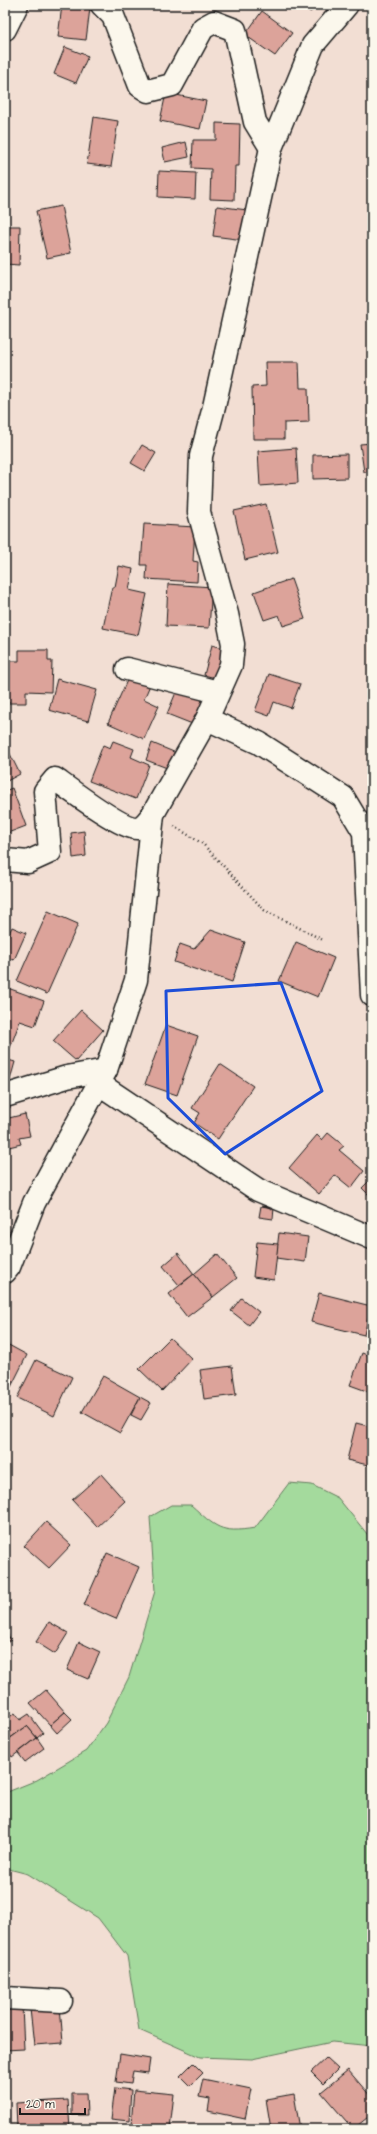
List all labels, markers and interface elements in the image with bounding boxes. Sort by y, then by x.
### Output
scale bar [20,2090,85,2116]
text: 20 m [26,2096,55,2113]

